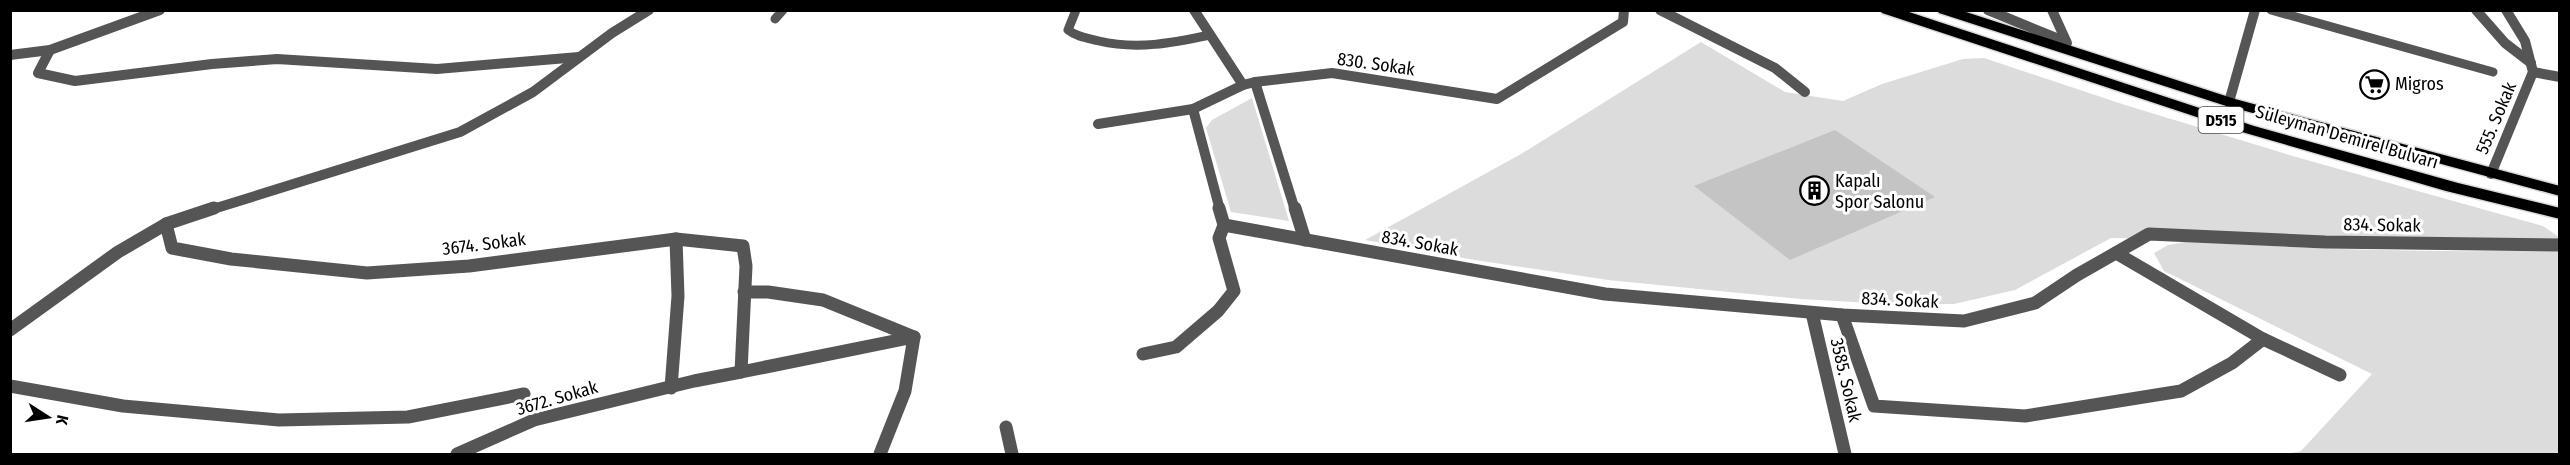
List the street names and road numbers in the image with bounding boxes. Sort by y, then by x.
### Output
street label: 830. Sokak [1336,48,1417,80]
street label: 555. Sokak [2471,78,2521,157]
street label: Süleyman Demirel Bulvarı [2253,100,2441,174]
road number: D515 [2198,107,2244,133]
street label: 834. Sokak [2343,213,2422,237]
street label: 834. Sokak [1380,225,1461,261]
street label: 3674. Sokak [441,228,528,260]
street label: 834. Sokak [1861,287,1940,313]
street label: 3585. Sokak [1826,336,1866,425]
street label: 3672. Sokak [514,376,601,420]

